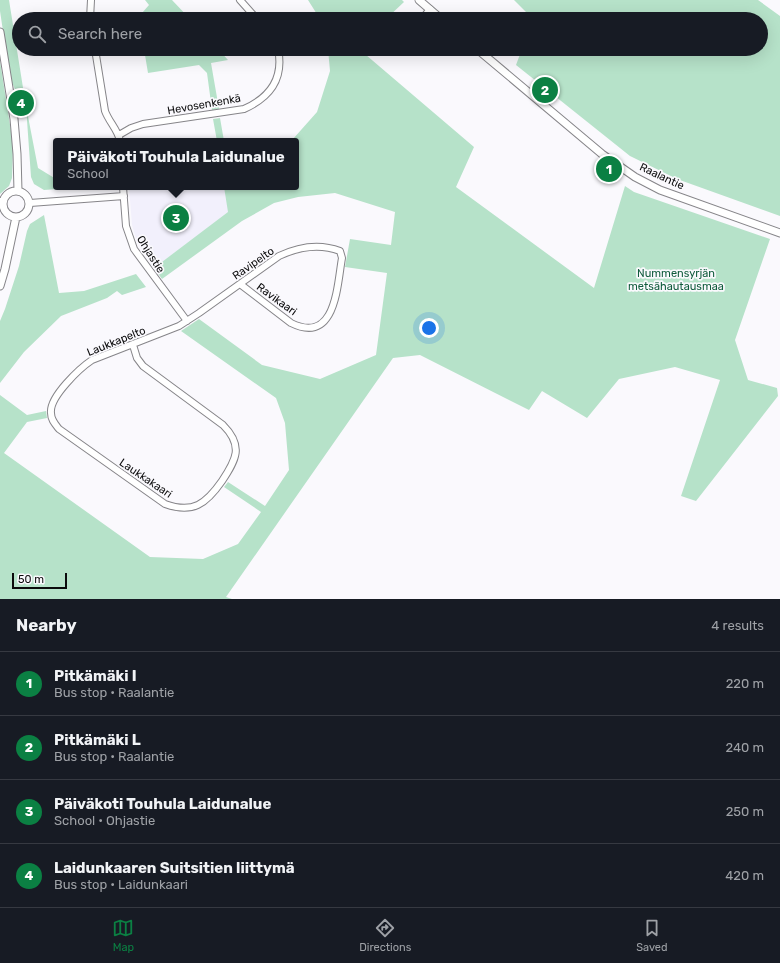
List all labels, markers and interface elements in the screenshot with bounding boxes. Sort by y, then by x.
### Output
search box [12,12,768,56]
icon: search [26,23,48,45]
text: Search here [58,25,142,43]
pin: 2 [532,75,558,105]
pin: 4 [8,88,34,118]
street label: Hevosenkenkä [166,92,242,117]
popup [53,138,299,190]
text: Päiväkoti Touhula Laidunalue [67,148,285,166]
pin: 1 [596,154,622,184]
street label: Raalantie [637,160,686,192]
text: School [67,166,109,181]
pin: 3 [163,203,189,233]
street label: Ohjastie [134,233,167,275]
street label: Ravipelto [230,244,277,282]
park label: Nummensyrjän metsähautausmaa [628,267,724,293]
street label: Ravikaari [254,280,299,318]
your location [419,318,439,338]
street label: Laukkapelto [85,324,147,359]
street label: Laukkakaari [117,456,175,501]
scale bar [12,571,67,590]
text: 50 m [18,573,44,586]
text: Nearby [16,615,77,635]
text: 4 results [711,618,764,633]
text: Pitkämäki I [54,667,137,685]
text: 1 [26,676,32,691]
text: 220 m [726,676,764,691]
text: Bus stop · Raalantie [54,685,174,700]
text: Pitkämäki L [54,731,141,749]
text: 2 [25,740,33,755]
text: 240 m [725,740,764,755]
text: Bus stop · Raalantie [54,749,174,764]
text: Päiväkoti Touhula Laidunalue [54,795,271,813]
text: 3 [25,804,33,819]
text: 250 m [726,804,764,819]
text: School · Ohjastie [54,813,155,828]
text: Laidunkaaren Suitsitien liittymä [54,859,295,877]
text: 4 [25,868,33,883]
text: 420 m [725,868,764,883]
text: Bus stop · Laidunkaari [54,877,188,892]
tab: Map [112,917,134,954]
tab: Directions [359,917,411,954]
tab: Saved [636,917,668,954]

